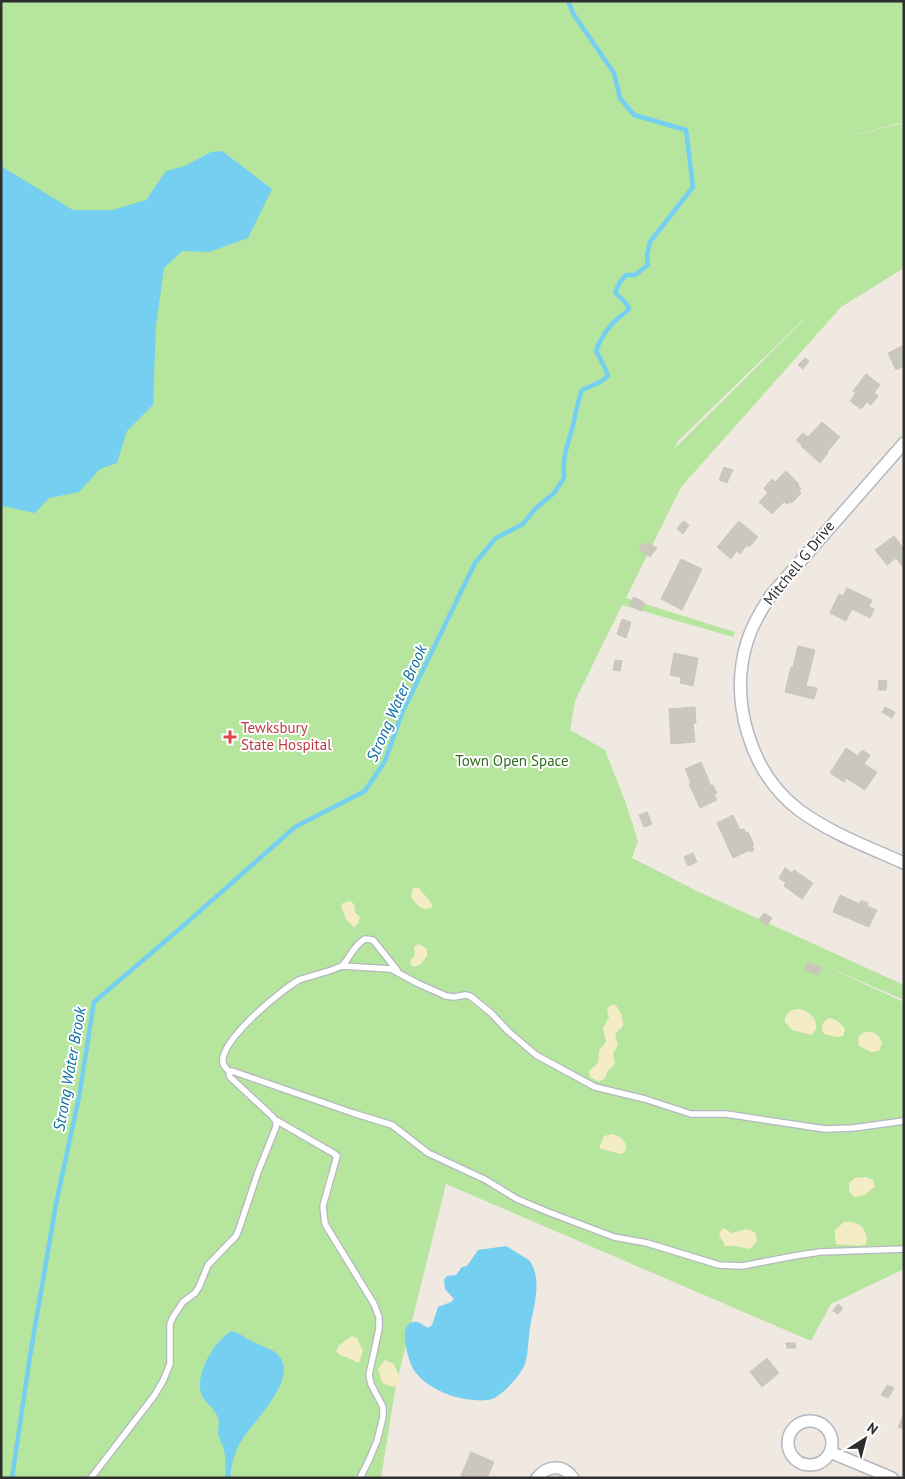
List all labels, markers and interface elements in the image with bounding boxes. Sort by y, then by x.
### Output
street label: Mitchell G Drive [759,517,838,609]
water label: Strong Water Brook [361,641,431,765]
place label: Tewksbury State Hospital [241,718,332,754]
marker: Tewksbury State Hospital [223,730,237,744]
park label: Town Open Space [455,751,569,770]
water label: Strong Water Brook [48,1005,90,1133]
north arrow [840,1414,890,1464]
text: N [864,1418,882,1438]

